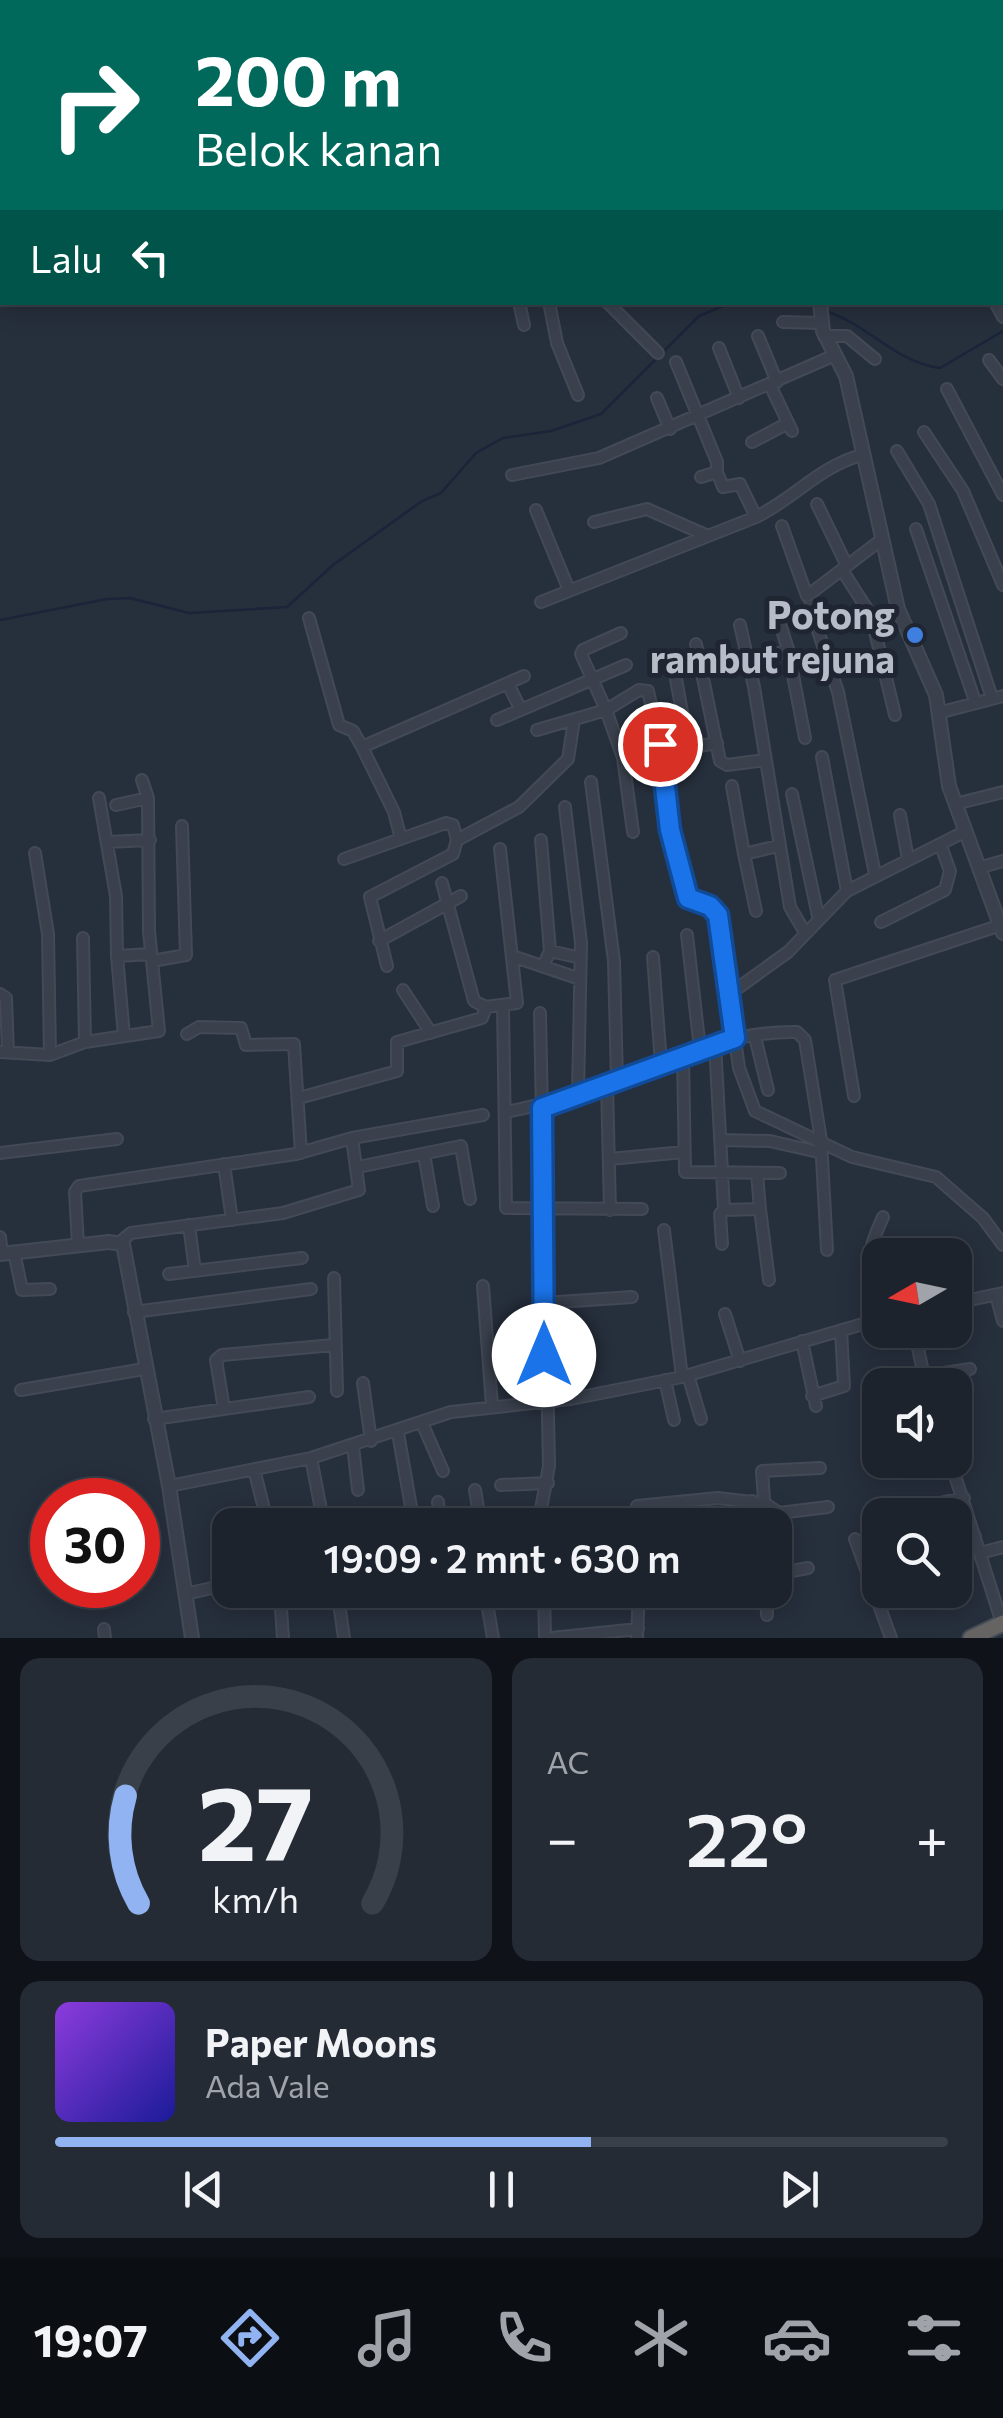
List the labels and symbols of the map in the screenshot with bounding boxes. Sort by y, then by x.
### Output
place label: Potong rambut rejuna [650,590,895,681]
marker: Potong rambut rejuna [904,624,926,646]
pin [618,702,703,787]
north arrow [862,1238,972,1348]
position arrow [492,1303,596,1407]
speed limit sign: 30 [30,1478,160,1608]

